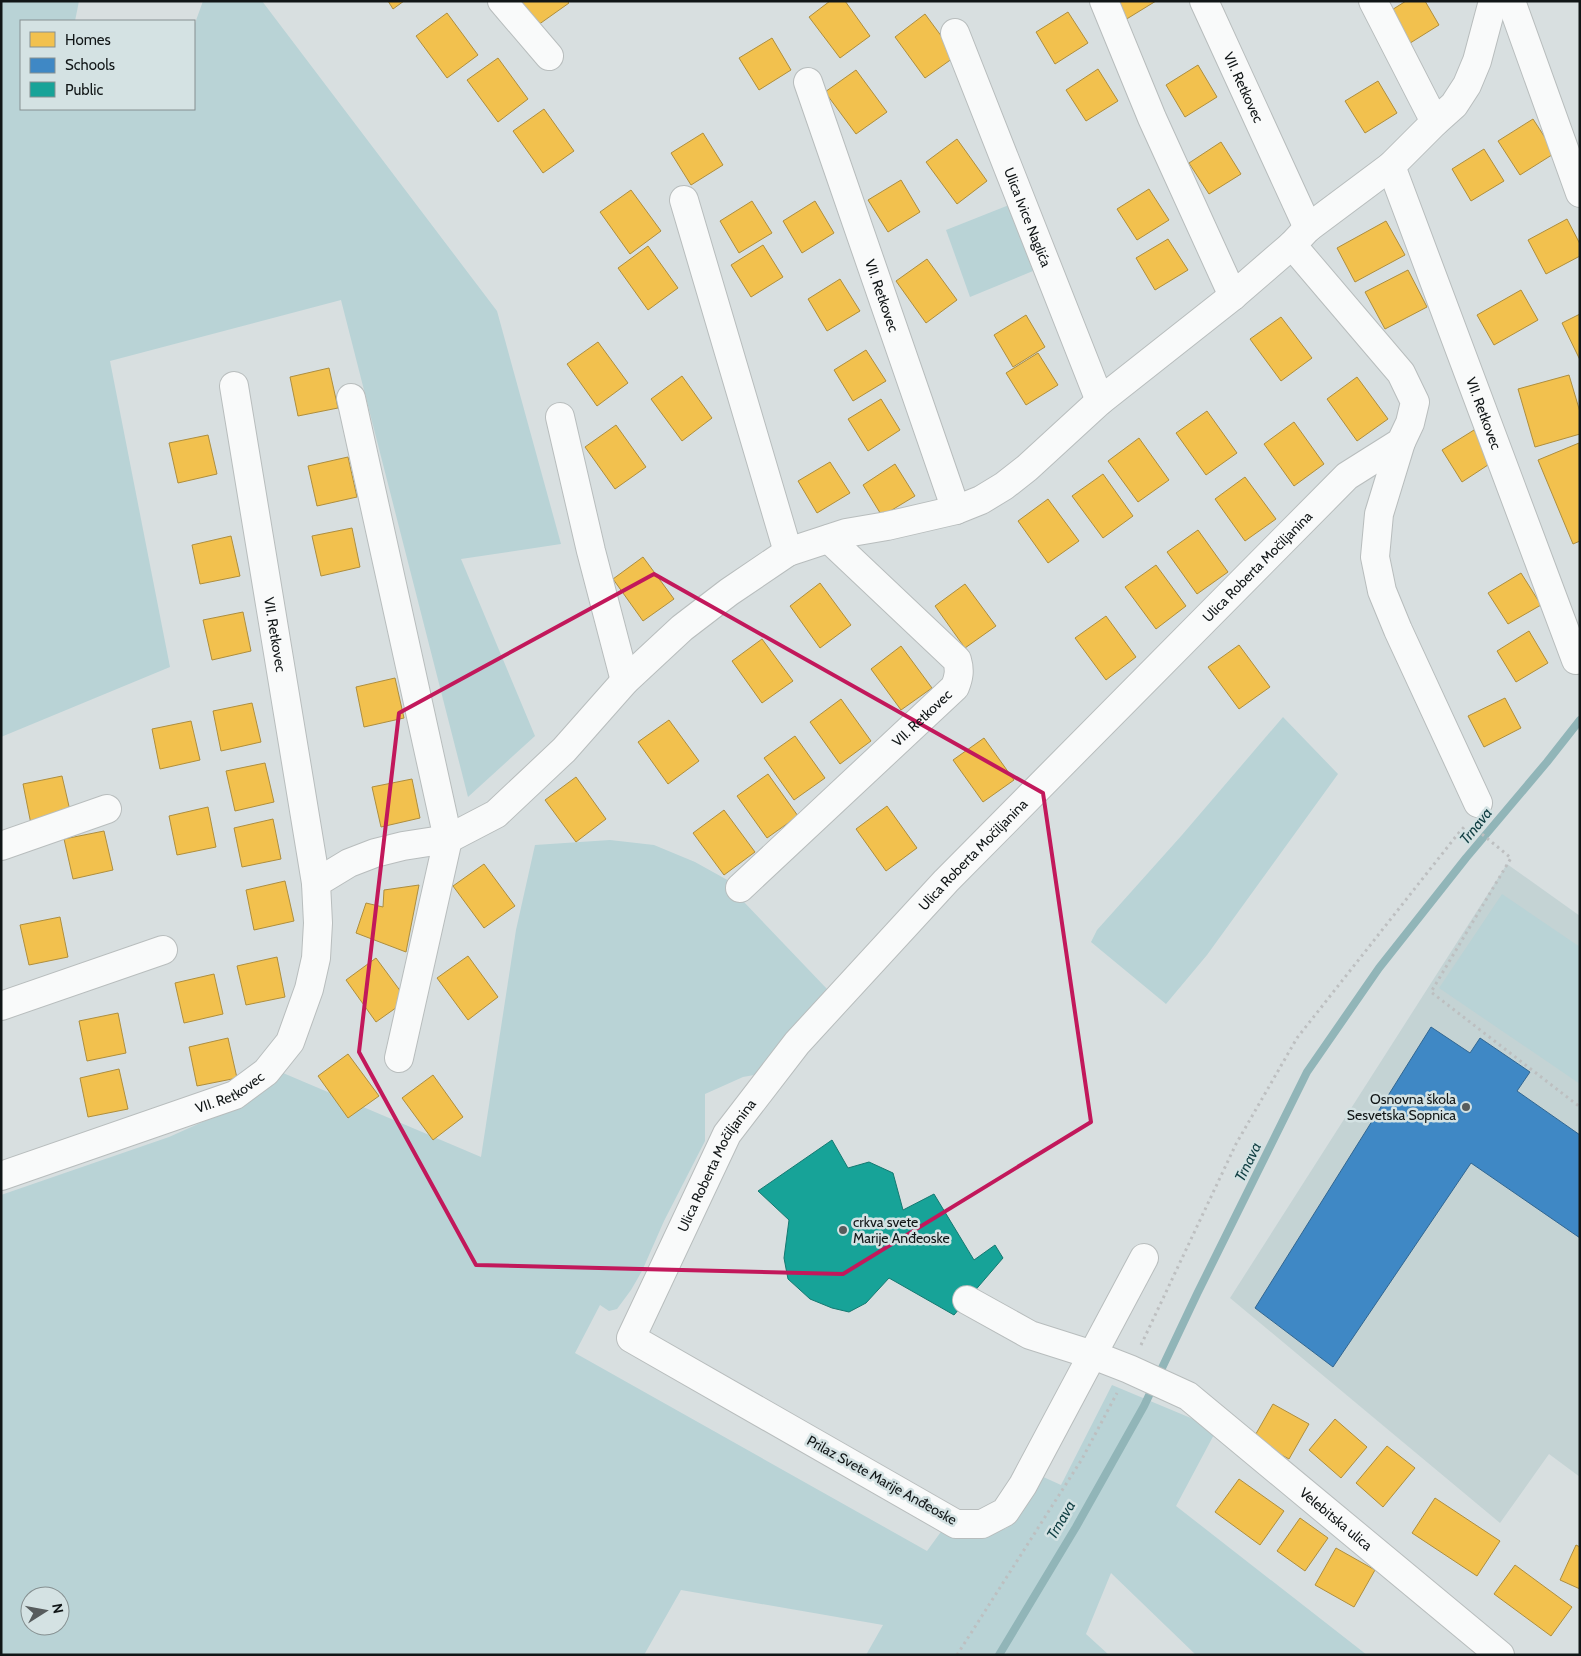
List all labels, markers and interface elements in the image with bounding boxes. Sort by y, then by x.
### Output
legend [20,20,195,110]
text: Homes [65,31,111,49]
street label: VII. Retkovec [1220,49,1268,126]
text: Schools [65,56,115,74]
text: Public [65,81,103,99]
street label: Ulica Ivice Naglića [1000,165,1055,270]
street label: VII. Retkovec [861,257,903,334]
street label: VII. Retkovec [1462,375,1505,452]
street label: Ulica Roberta Močiljanina [1199,507,1316,626]
street label: VII. Retkovec [260,596,290,673]
street label: VII. Retkovec [888,686,956,750]
street label: Ulica Roberta Močiljanina [914,795,1031,914]
water label: Trnava [1456,804,1496,848]
street label: VII. Retkovec [193,1067,268,1117]
place label: Osnovna škola Sesvetska Sopnica [1347,1090,1456,1124]
street label: Ulica Roberta Močiljanina [673,1095,760,1235]
marker: Osnovna škola Sesvetska Sopnica [1460,1101,1472,1113]
water label: Trnava [1231,1139,1265,1185]
place label: crkva svete Marije Anđeoske [853,1213,950,1247]
marker: crkva svete Marije Anđeoske [837,1224,849,1236]
street label: Prilaz Svete Marije Anđeoske [804,1431,960,1529]
street label: Velebitska ulica [1296,1483,1376,1554]
water label: Trnava [1043,1497,1079,1543]
north arrow [20,1586,70,1636]
text: N [48,1602,68,1615]

